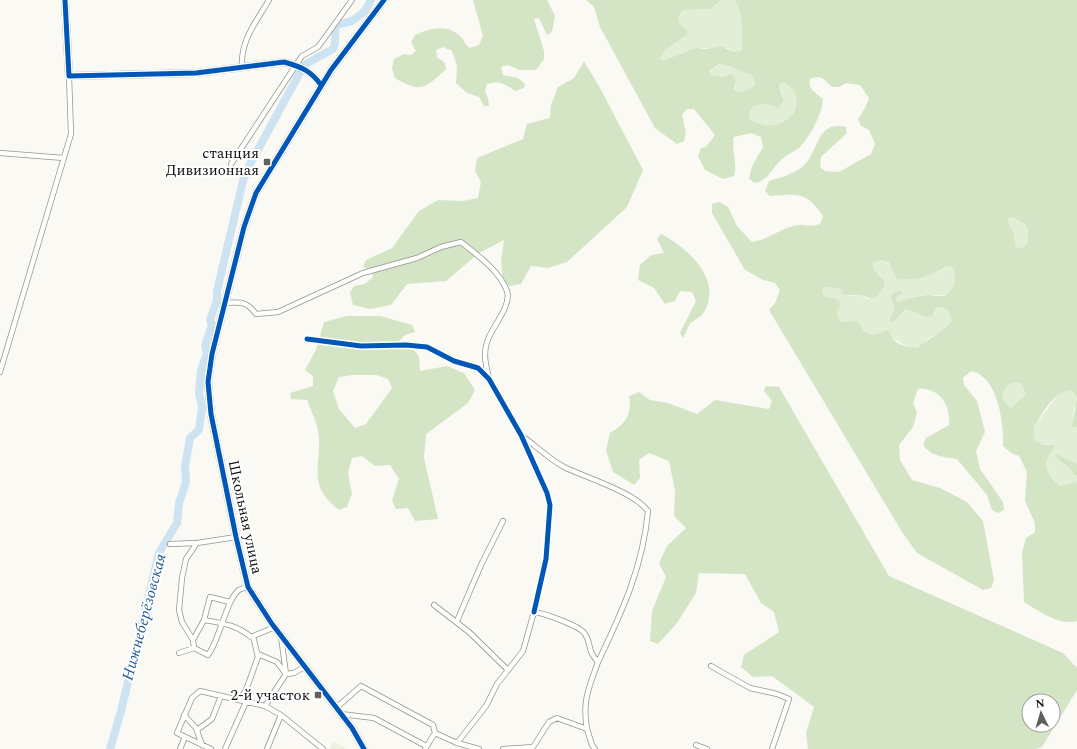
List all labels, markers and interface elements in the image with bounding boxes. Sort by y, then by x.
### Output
place label: станция Дивизионная [166,142,259,182]
marker: станция Дивизионная [262,157,272,167]
street label: Школьная улица [222,458,268,577]
water label: Нижнеберёзовская [116,551,173,683]
place label: 2-й участок [230,684,310,707]
marker: 2-й участок [313,690,323,700]
north arrow [1021,693,1061,733]
text: N [1035,695,1045,712]

